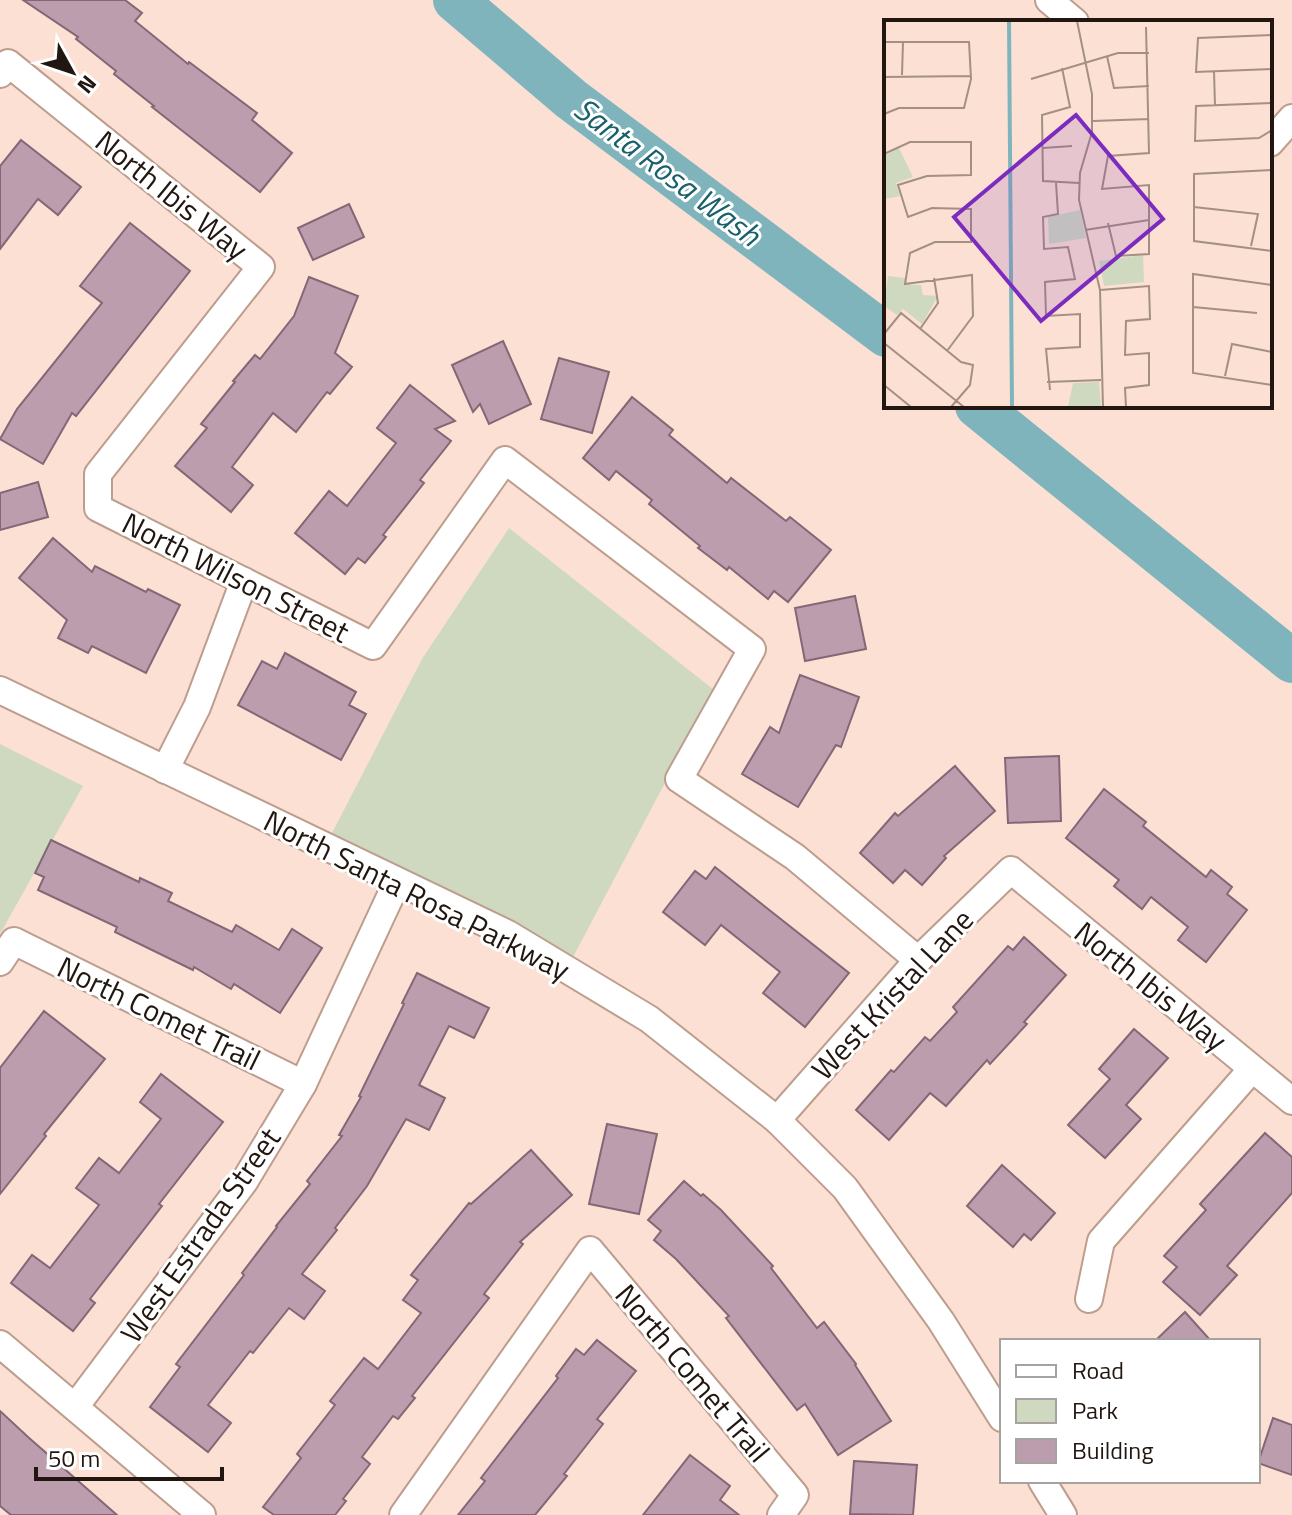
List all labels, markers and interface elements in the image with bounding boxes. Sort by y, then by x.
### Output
inset map [884,20,1272,408]
north arrow [32,32,112,112]
text: N [69,68,105,102]
water label: Santa Rosa Wash [565,85,772,258]
street label: North Ibis Way [85,119,259,271]
street label: North Wilson Street [114,500,358,654]
street label: North Santa Rosa Parkway [256,798,578,992]
street label: West Kristal Lane [800,898,984,1090]
street label: North Ibis Way [1064,910,1238,1062]
street label: North Comet Trail [50,944,268,1082]
street label: West Estrada Street [108,1118,292,1352]
street label: North Comet Trail [604,1274,782,1472]
legend [1000,1339,1260,1483]
text: Road [1072,1352,1124,1388]
text: Park [1072,1392,1118,1428]
scale bar [36,1431,222,1481]
text: Building [1072,1432,1154,1468]
text: 50 m [48,1440,100,1476]

